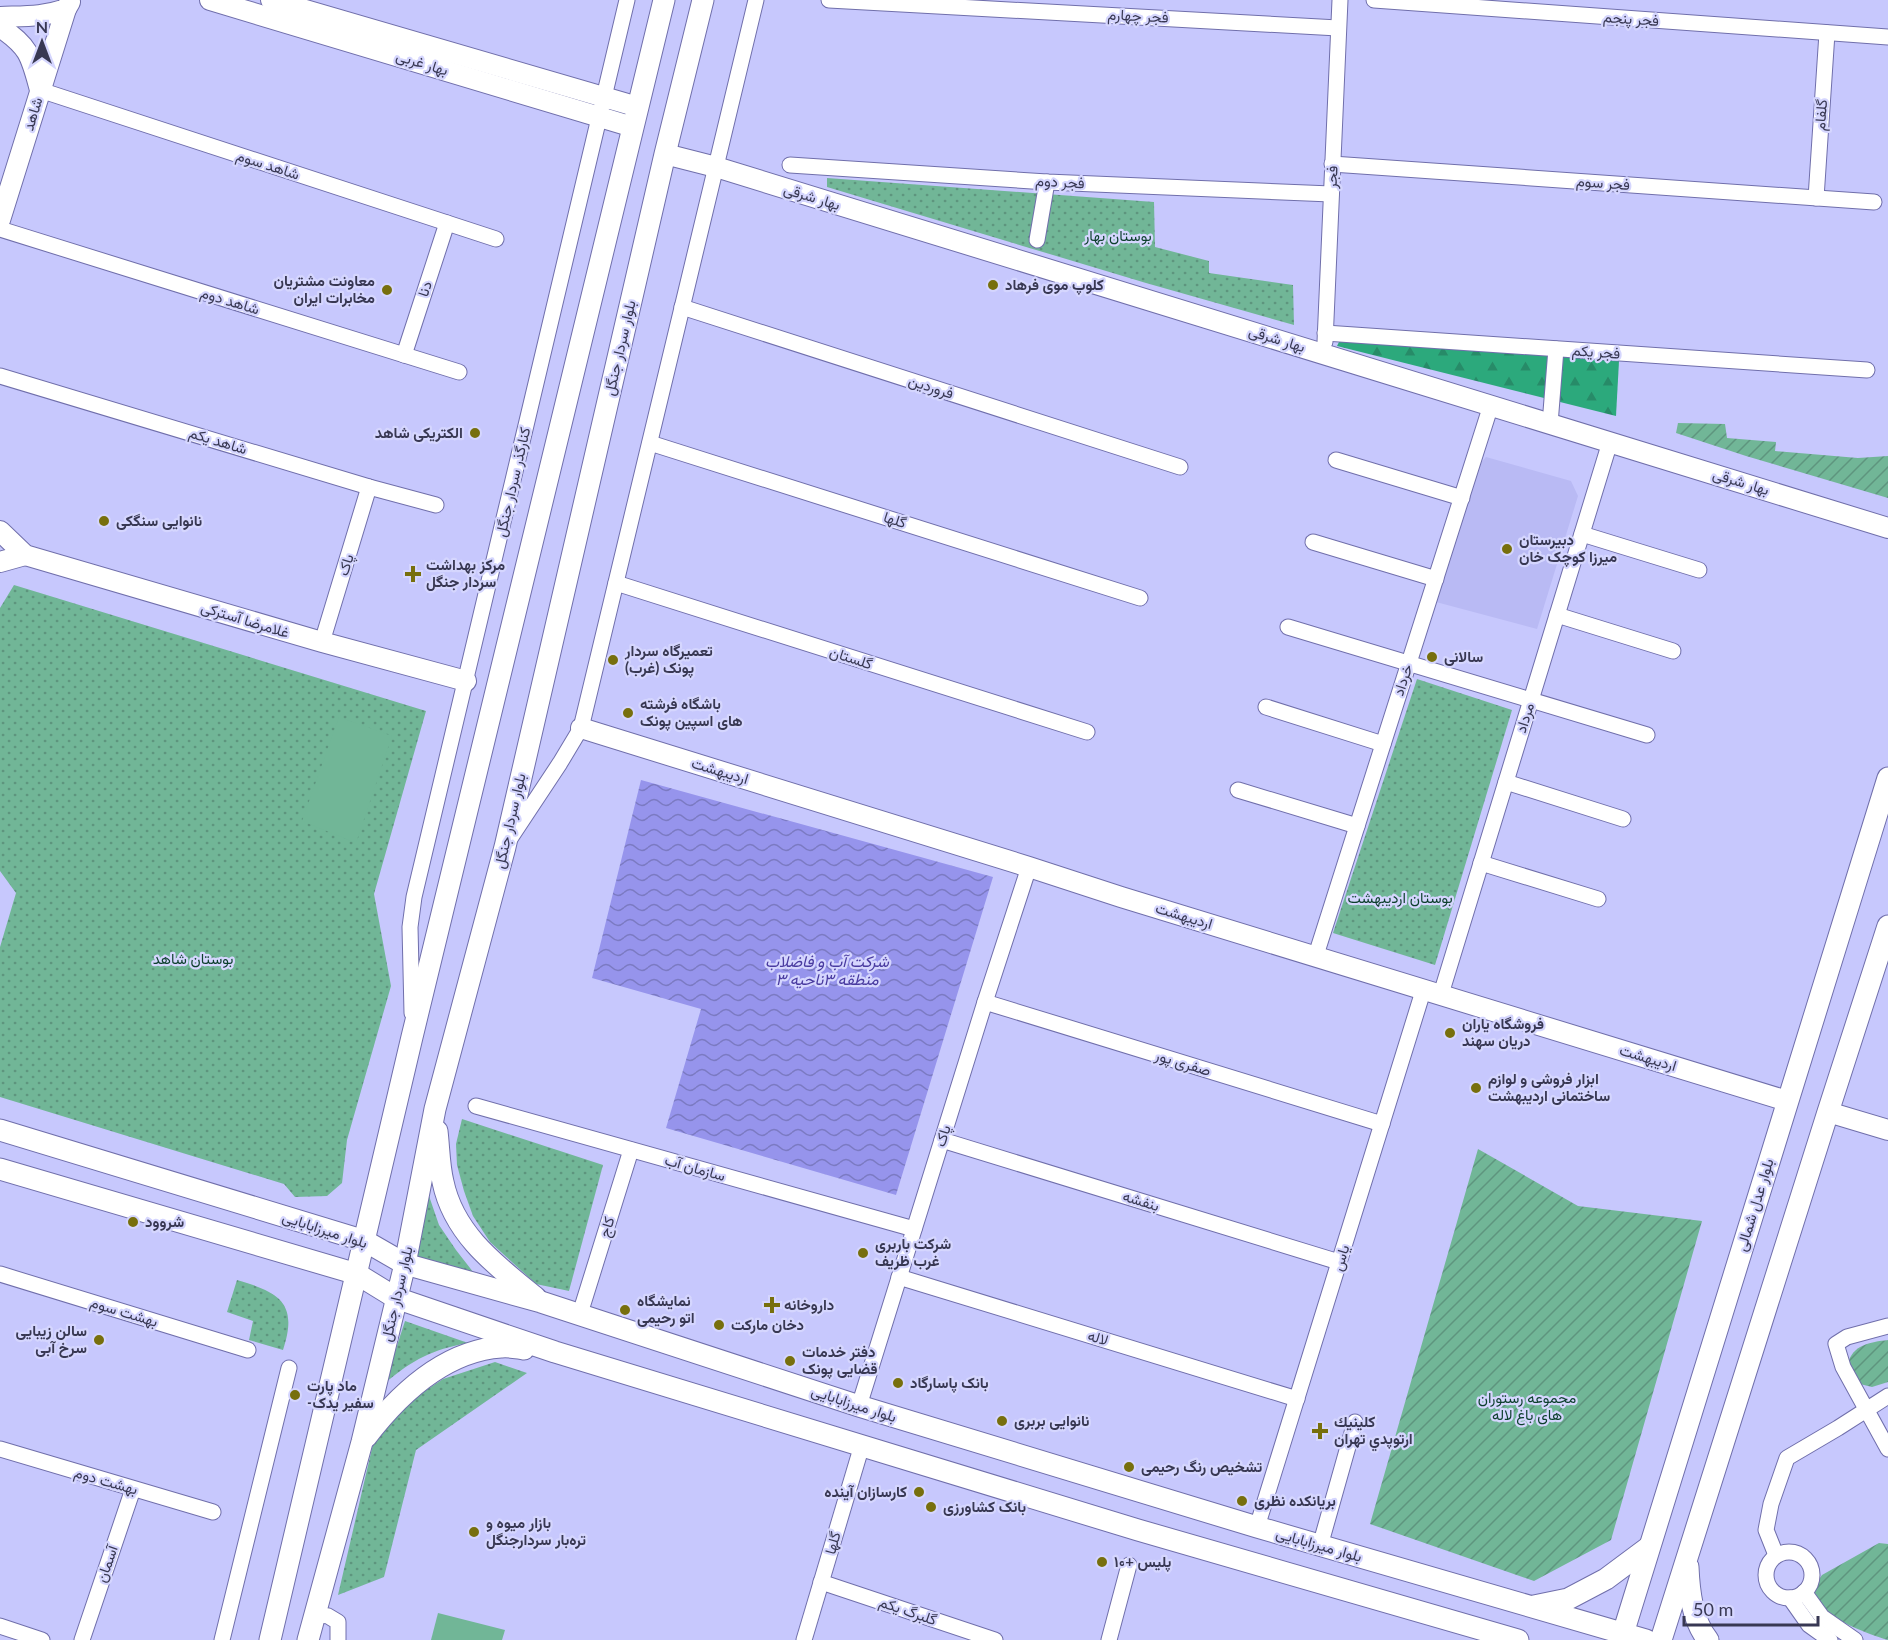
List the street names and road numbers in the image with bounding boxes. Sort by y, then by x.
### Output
street label: فجر چهارم [1107,4,1169,28]
street label: فجر پنجم [1602,7,1660,31]
street label: بهار غربی [393,46,451,80]
street label: شاهد [18,95,46,133]
street label: گلفام [1810,98,1832,132]
street label: شاهد سوم [234,145,302,185]
street label: فجر [1321,165,1342,190]
street label: فجر دوم [1035,171,1085,193]
street label: فجر سوم [1575,171,1631,195]
street label: بهار شرقی [781,179,843,215]
street label: دنا [413,279,435,299]
street label: شاهد دوم [198,283,262,319]
street label: بلوار سردار جنگل [599,298,640,397]
street label: بهار شرقی [1246,321,1308,357]
street label: فجر یکم [1571,340,1621,364]
street label: فروردین [906,370,956,404]
street label: شاهد یکم [186,423,250,459]
street label: کنارگذر سردار جنگل [491,425,534,539]
street label: بهار شرقی [1710,464,1772,500]
street label: گلها [881,507,909,532]
street label: پاک [333,552,359,578]
street label: غلامرضا آسترکی [198,597,292,643]
street label: گلستان [827,642,875,673]
street label: خرداد [1388,661,1417,698]
street label: مرداد [1511,701,1538,735]
street label: اردیبهشت [689,753,751,788]
street label: بلوار سردار جنگل [489,771,530,870]
street label: اردیبهشت [1153,898,1215,933]
street label: اردیبهشت [1617,1040,1679,1075]
street label: صفری پور [1152,1045,1213,1081]
street label: پاک [930,1123,956,1149]
street label: سازمان آب [663,1150,728,1185]
street label: بلوار عدل شمالی [1731,1156,1779,1254]
street label: بنفشه [1120,1186,1162,1215]
street label: بلوار میرزابابایی [280,1207,370,1253]
street label: کاج [594,1214,621,1240]
street label: یاس [1328,1242,1354,1274]
street label: بلوار سردار جنگل [376,1244,417,1343]
street label: بهشت سوم [88,1292,160,1332]
street label: لاله [1086,1325,1111,1349]
street label: بلوار میرزابابایی [809,1381,899,1427]
street label: بهشت دوم [72,1462,140,1500]
street label: بلوار میرزابابایی [1274,1523,1364,1567]
street label: گلها [820,1529,845,1556]
street label: آسمان [91,1541,122,1585]
street label: گلبرگ یکم [876,1592,940,1630]

